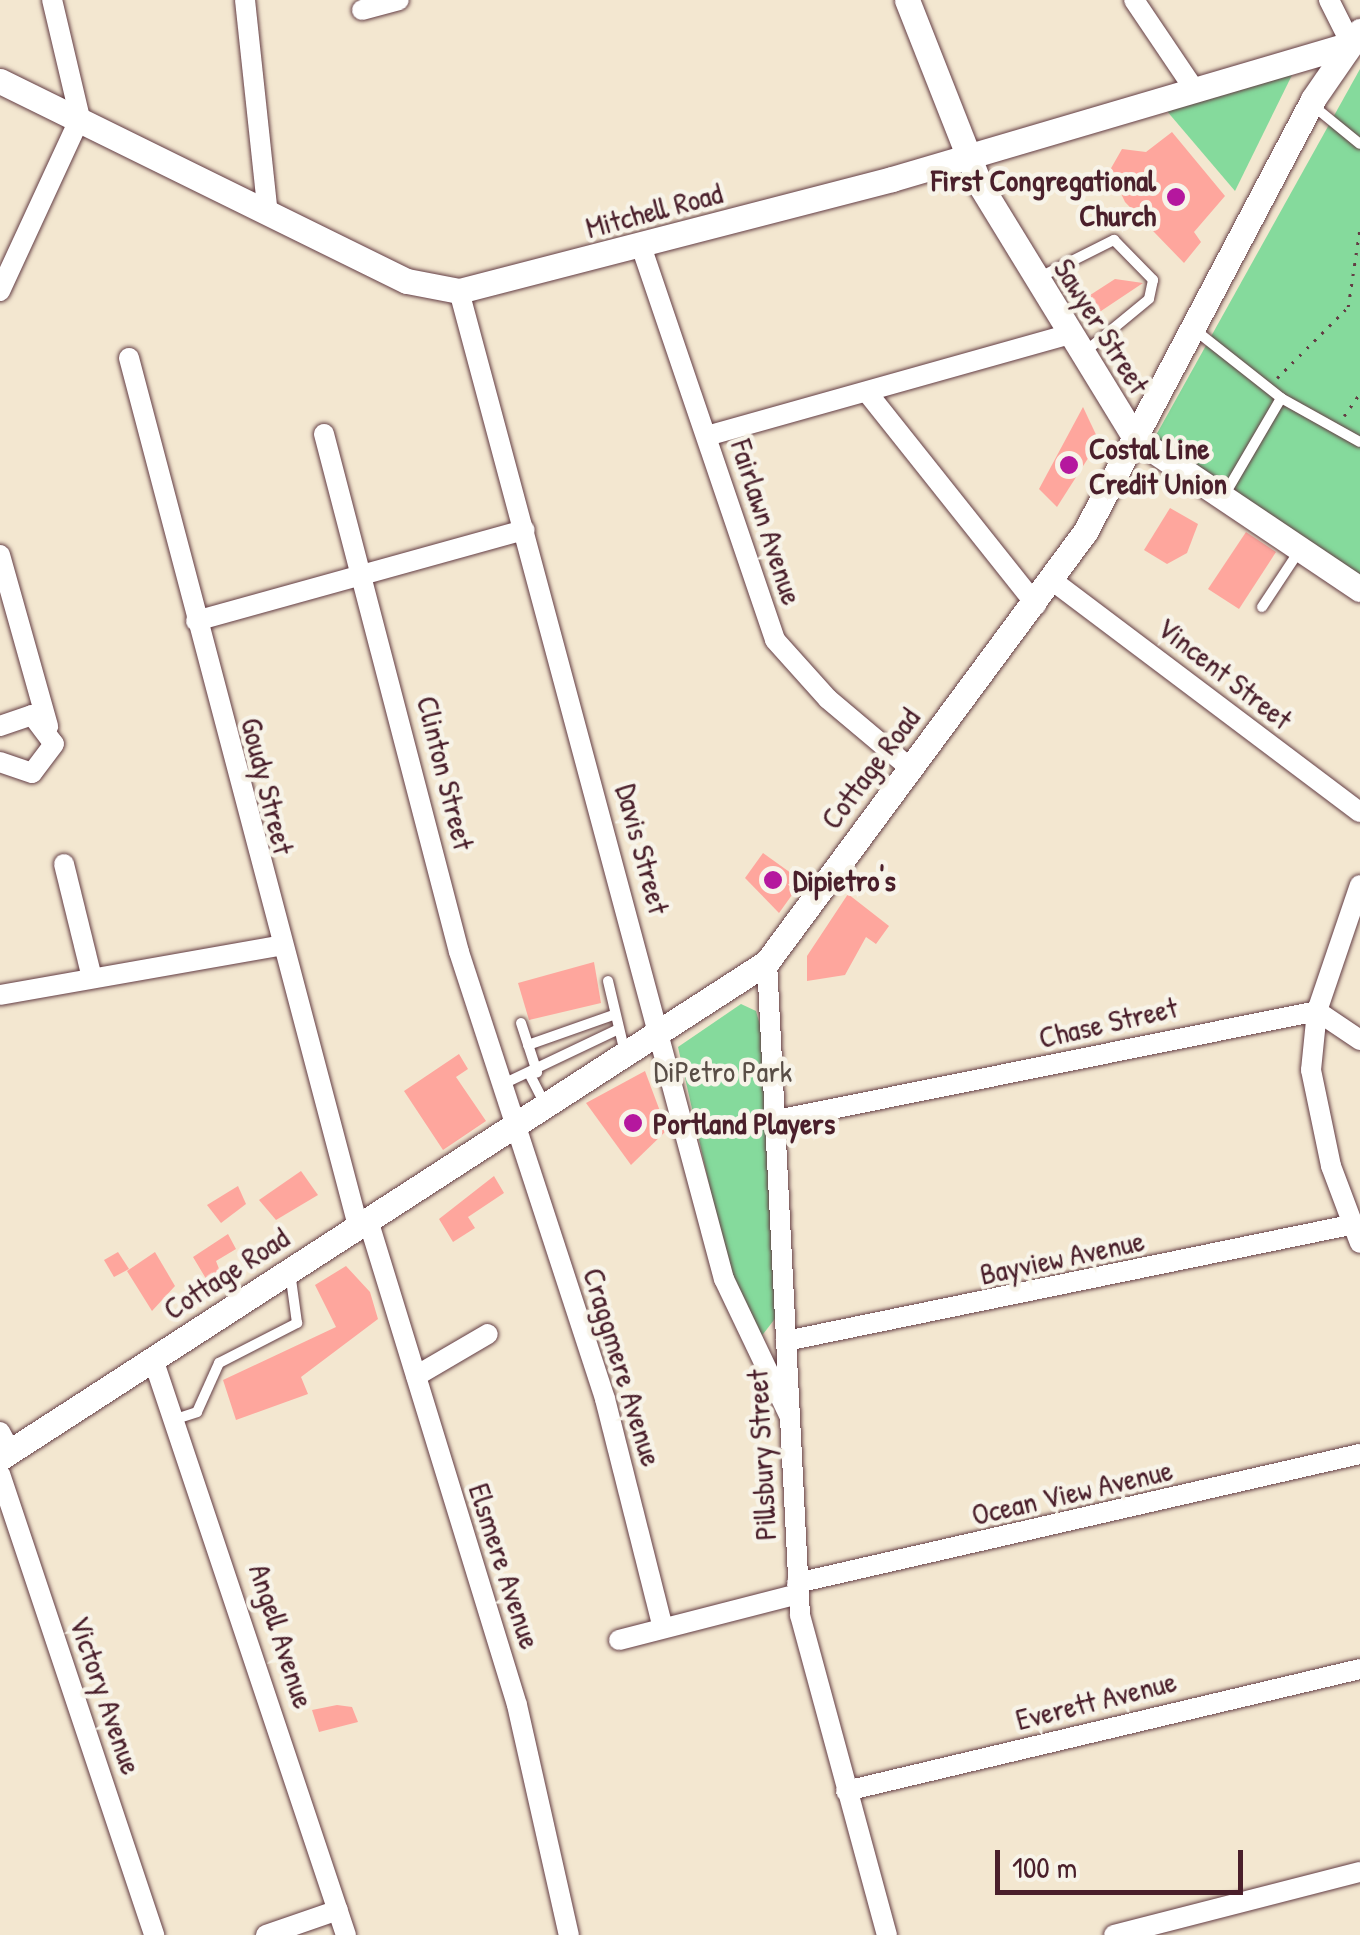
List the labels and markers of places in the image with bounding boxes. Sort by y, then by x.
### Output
place label: First Congregational Church [931,162,1156,232]
marker: First Congregational Church [1165,186,1187,208]
place label: Costal Line Credit Union [1089,430,1227,500]
marker: Costal Line Credit Union [1058,454,1080,476]
place label: Dipietro's [793,862,896,898]
marker: Dipietro's [762,869,784,891]
place label: Portland Players [653,1105,835,1141]
marker: Portland Players [622,1112,644,1134]

